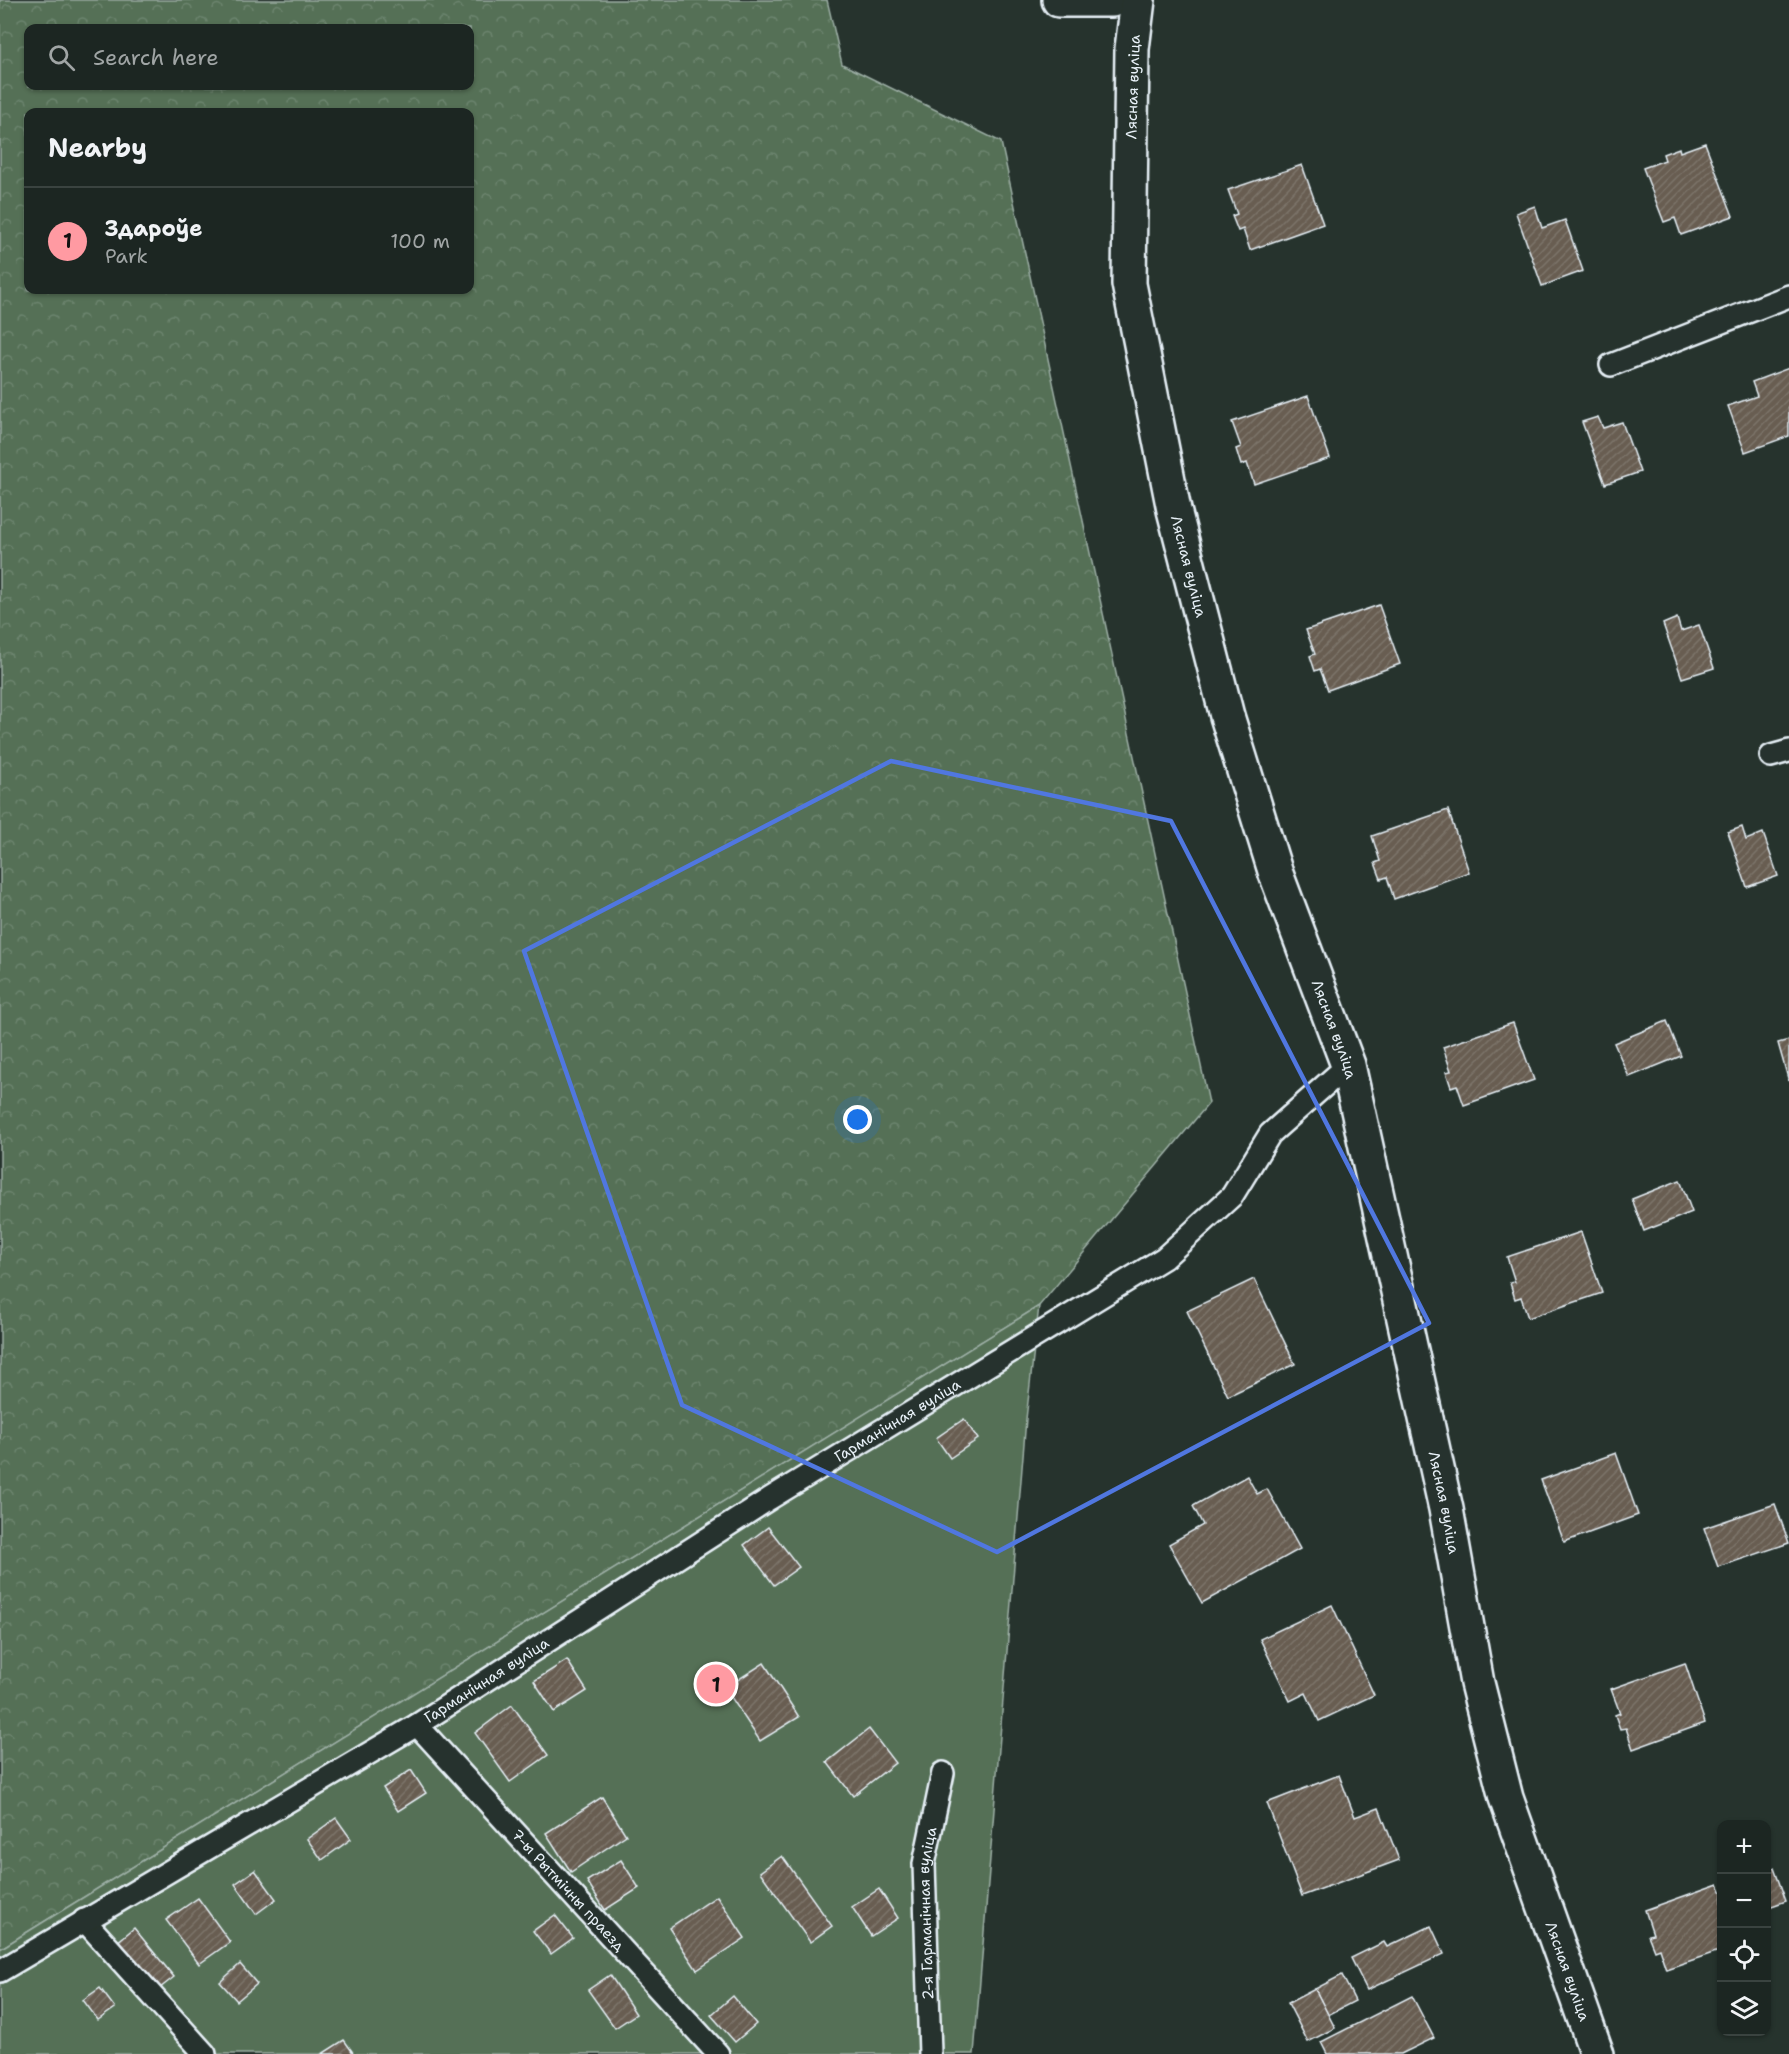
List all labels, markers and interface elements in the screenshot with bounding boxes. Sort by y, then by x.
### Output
search box [24,24,474,90]
street label: Лясная вуліца [1121,34,1145,140]
icon: search [45,41,78,74]
text: Search here [93,43,219,72]
text: Nearby [48,130,147,165]
text: Здароўе [105,214,202,243]
text: 1 [63,228,72,254]
text: 100 m [390,228,450,254]
text: Park [105,243,148,269]
street label: Лясная вуліца [1166,513,1211,620]
street label: Лясная вуліца [1307,977,1361,1082]
your location [843,1105,872,1134]
street label: Гарманічная вуліца [831,1374,965,1467]
street label: Лясная вуліца [1424,1449,1464,1556]
street label: Гарманічная вуліца [420,1632,553,1728]
pin: 1 [696,1662,736,1706]
map controls [1717,1820,1771,2036]
button: + [1717,1820,1771,1874]
street label: 2-я Гарманічная вуліца [914,1824,942,2000]
street label: 7-ы Рытмічны праезд [507,1825,630,1956]
button: − [1717,1874,1771,1928]
street label: Лясная вуліца [1541,1919,1595,2025]
button: locate [1717,1928,1771,1982]
button: layers [1717,1982,1771,2036]

